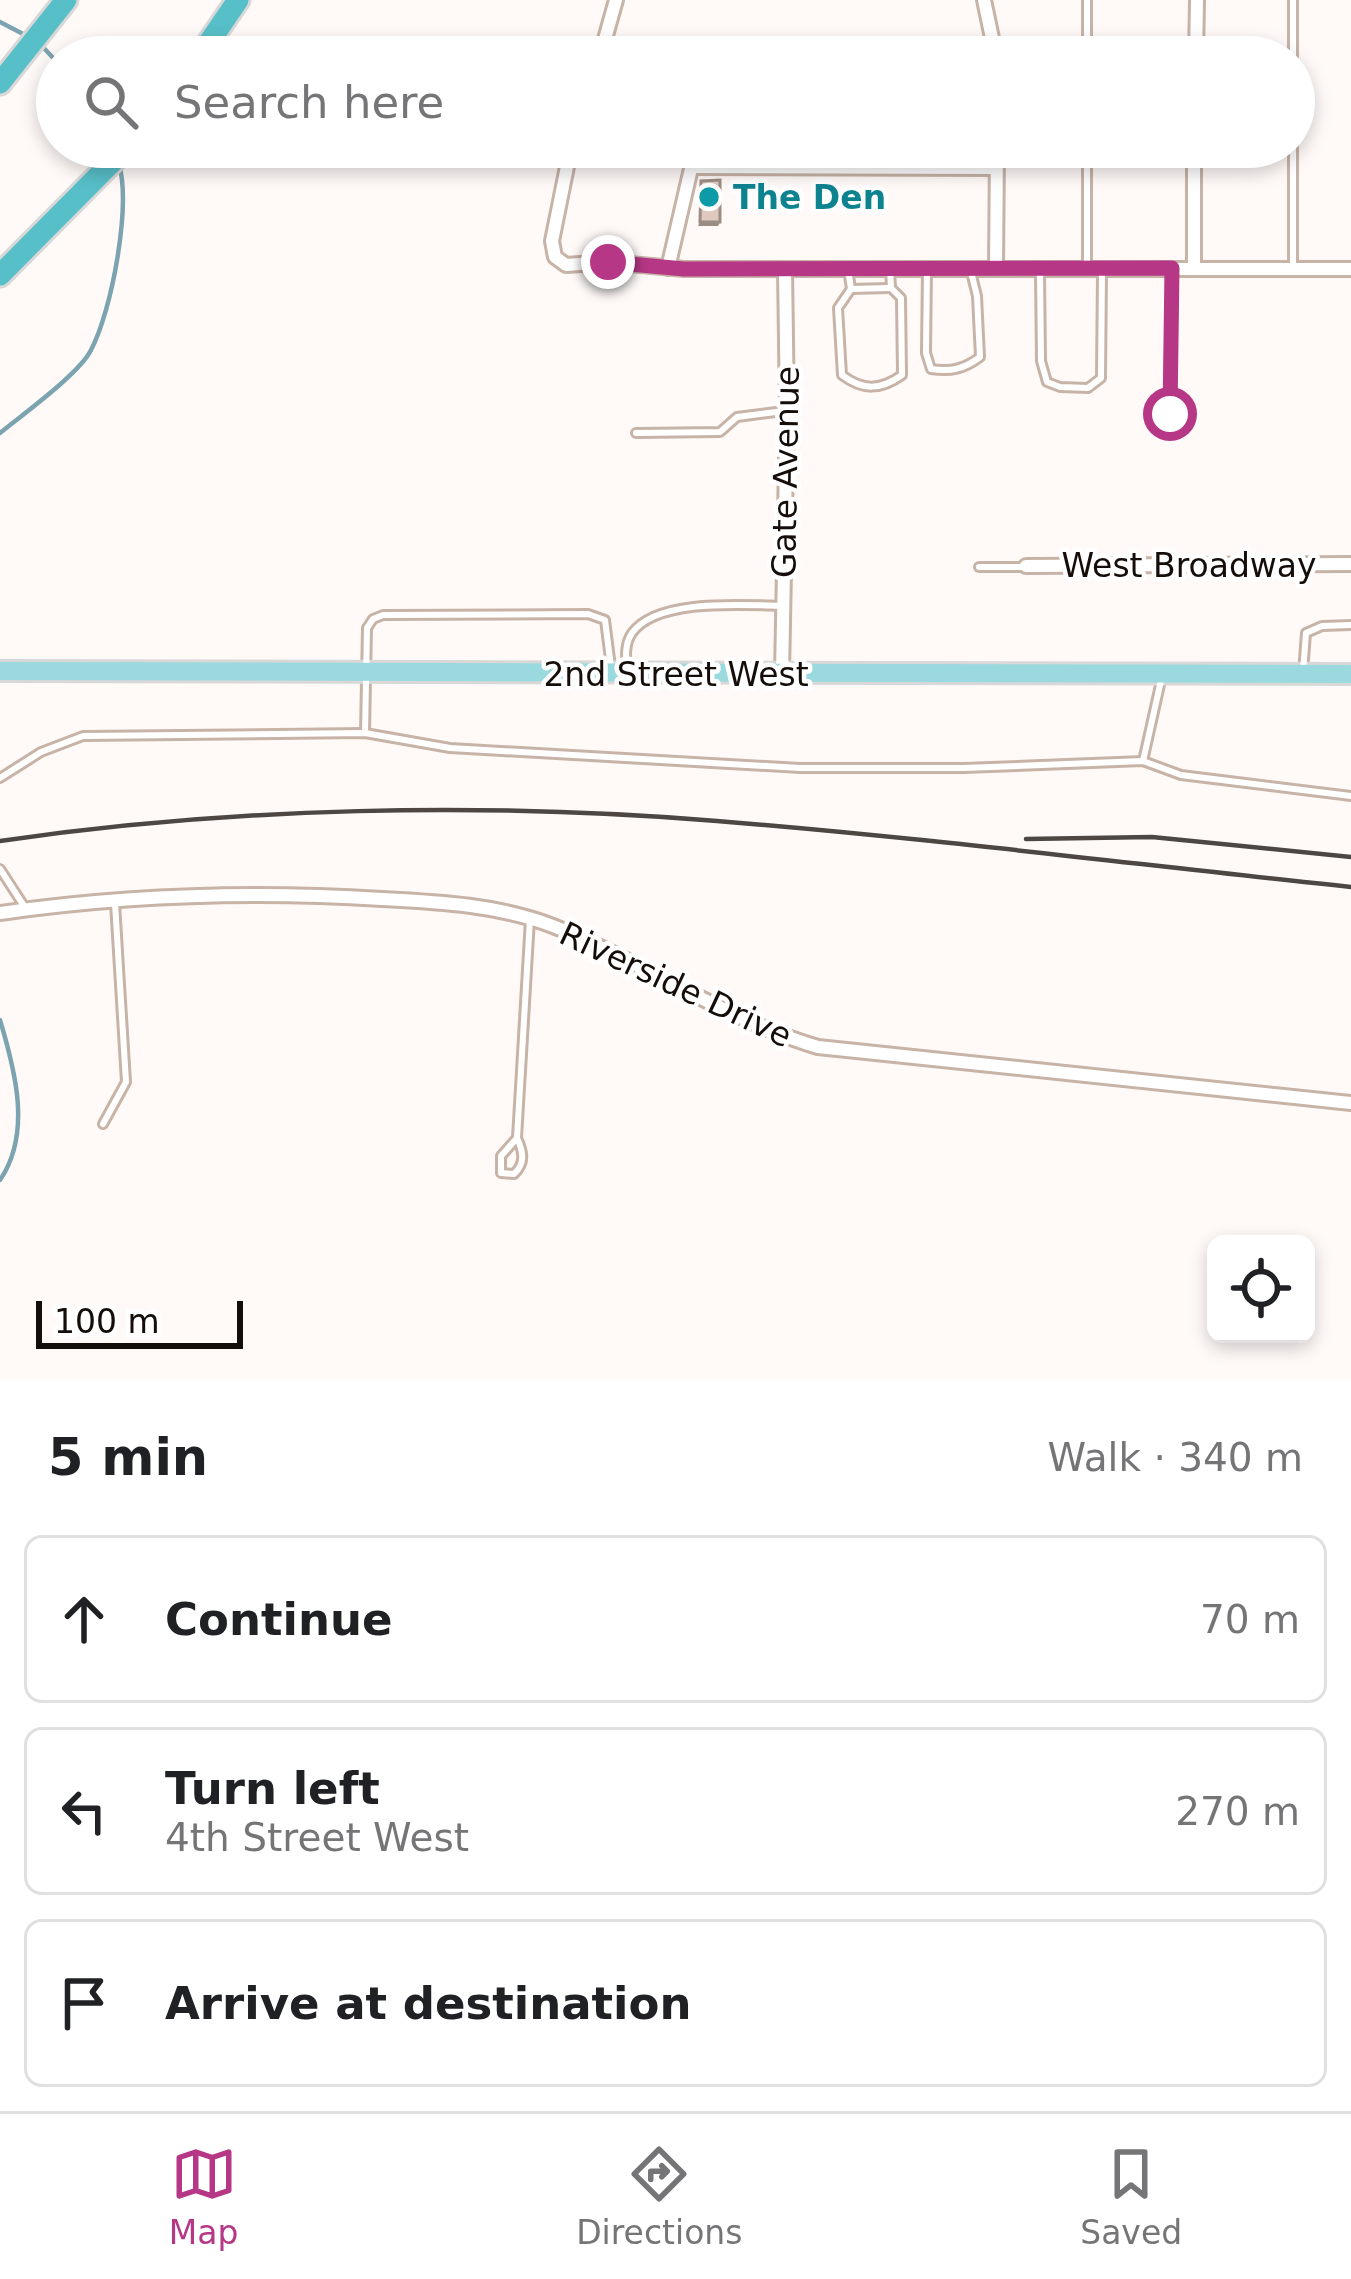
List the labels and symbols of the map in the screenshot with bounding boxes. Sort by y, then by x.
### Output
place label: The Den [733,178,886,217]
marker: The Den [696,184,722,210]
route end [581,235,635,289]
street label: Gate Avenue [764,366,807,578]
route start [1143,387,1197,441]
street label: West Broadway [1061,546,1317,585]
street label: 2nd Street West [543,655,809,694]
street label: Riverside Drive [554,914,798,1055]
scale bar [36,1295,243,1348]

